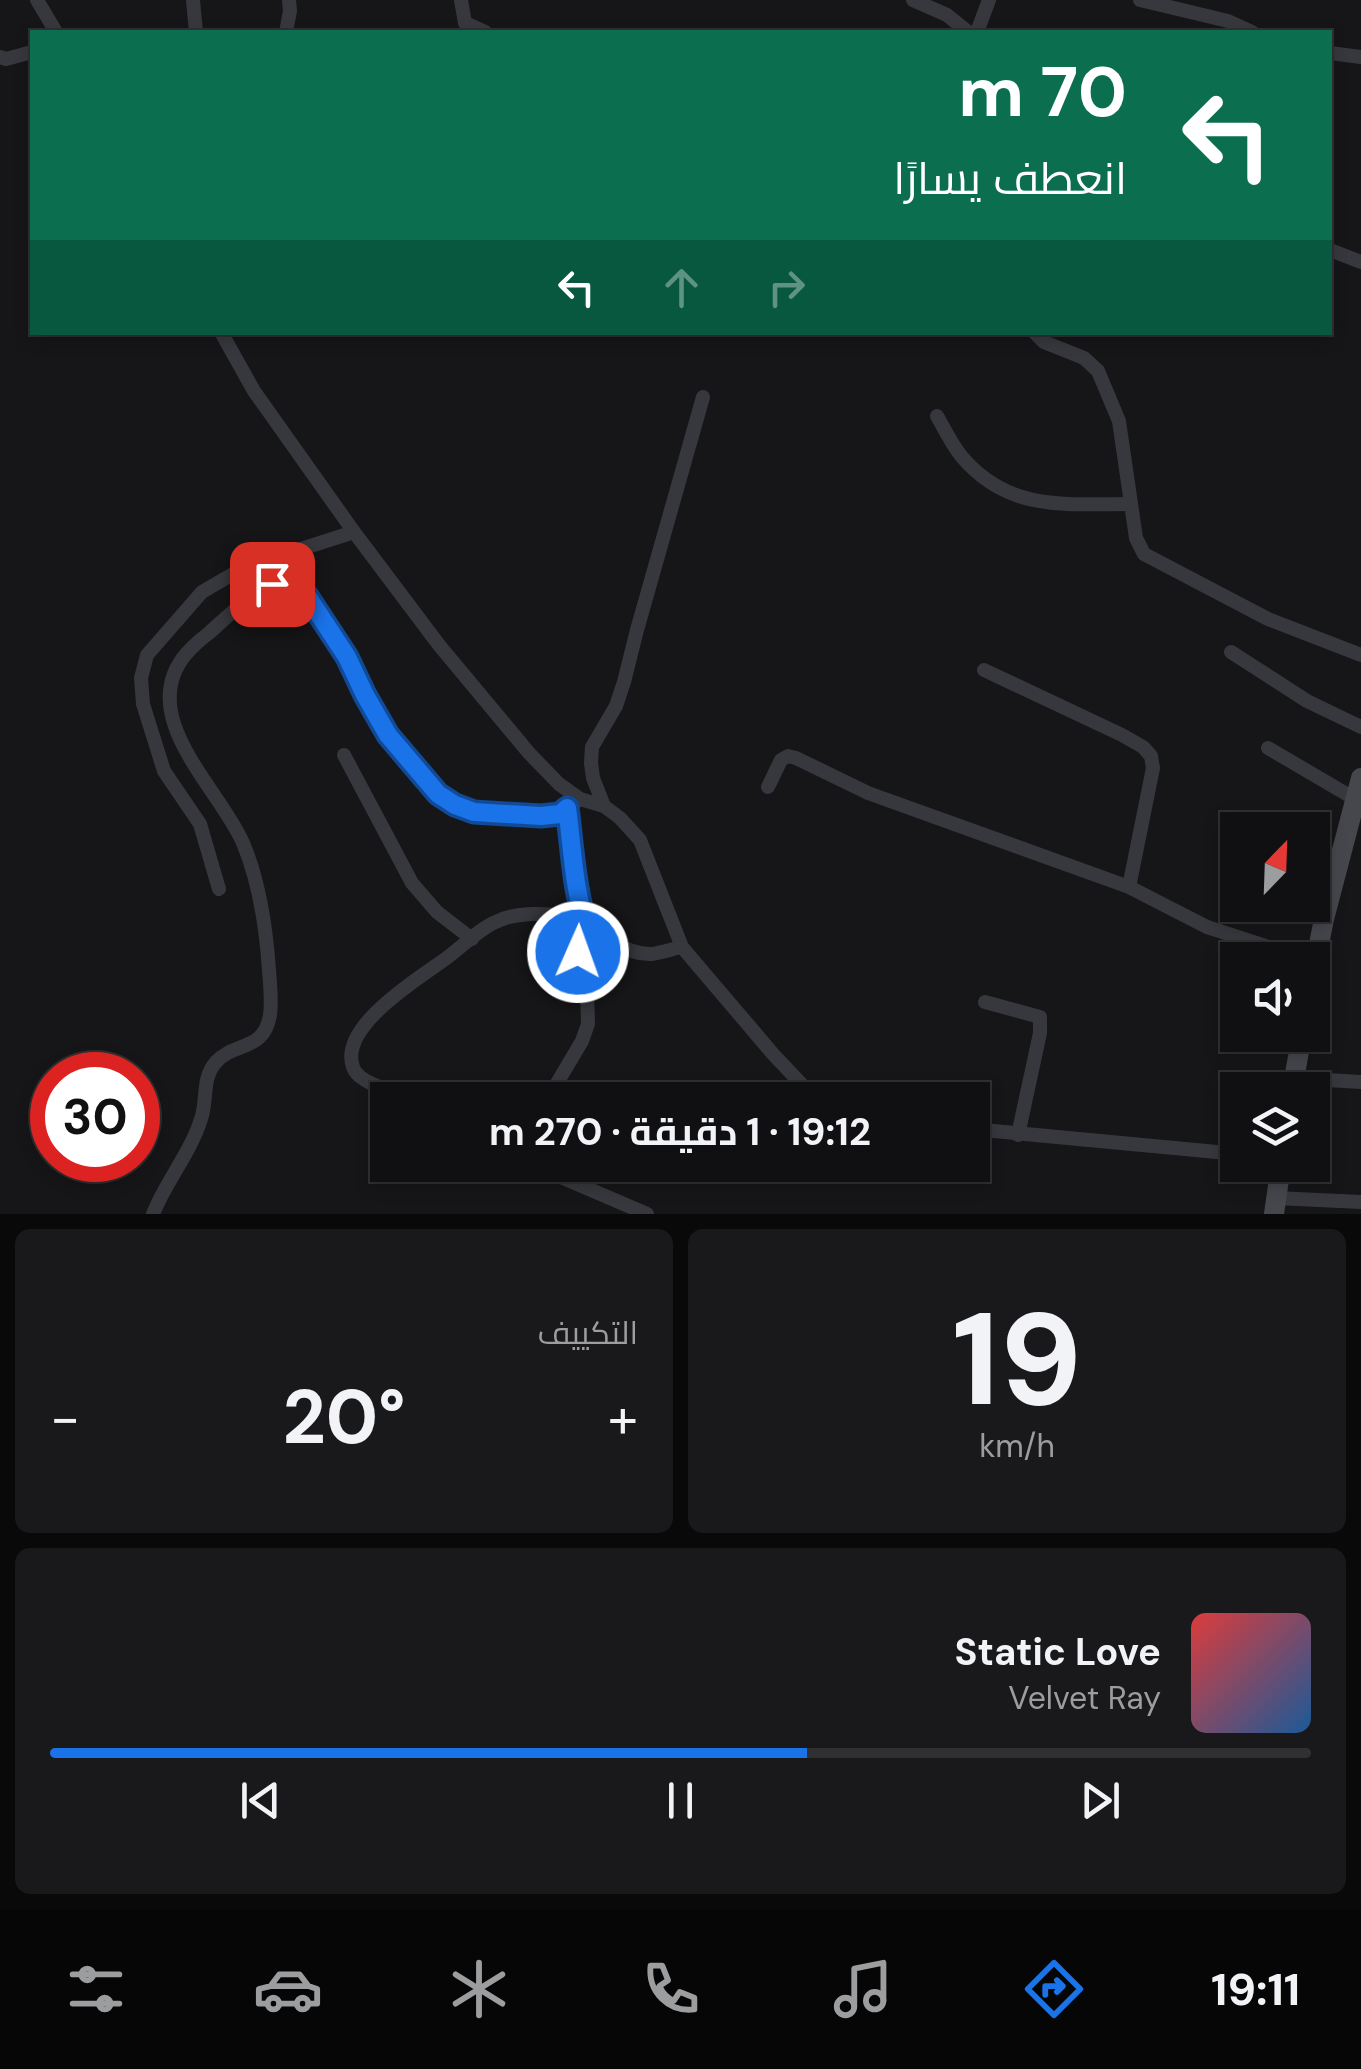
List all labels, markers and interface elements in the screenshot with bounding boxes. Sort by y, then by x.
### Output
text: 70 m [958,47,1127,138]
icon: left [1162,70,1292,200]
text: انعطف يسارًا [893,149,1127,208]
icon: left [549,260,604,315]
icon: ahead [654,260,709,315]
icon: right [759,260,814,315]
pin [230,542,315,627]
icon: arrive [245,557,300,612]
north arrow [1220,812,1330,922]
map controls [1220,812,1330,1182]
position arrow [526,900,630,1004]
button: sound [1220,942,1330,1052]
speed limit sign: 30 [30,1052,160,1182]
button: layers [1220,1072,1330,1182]
text: 19:12 · 1 دقيقة · 270 m [489,1107,871,1157]
text: 19 [952,1275,1082,1444]
text: التكييف [538,1312,638,1354]
text: 20° [283,1369,406,1466]
text: − [50,1382,80,1454]
text: + [608,1382,638,1454]
text: km/h [979,1425,1055,1467]
text: Static Love [955,1627,1161,1677]
text: Velvet Ray [1008,1677,1161,1719]
icon: previous [233,1773,288,1828]
icon: pause [653,1773,708,1828]
icon: next [1073,1773,1128,1828]
icon: filters [61,1954,131,2024]
icon: car [253,1954,323,2024]
icon: climate [444,1954,514,2024]
icon: phone [636,1954,706,2024]
icon: music [828,1954,898,2024]
icon: directions [1019,1954,1089,2024]
text: 19:11 [1211,1960,1300,2019]

